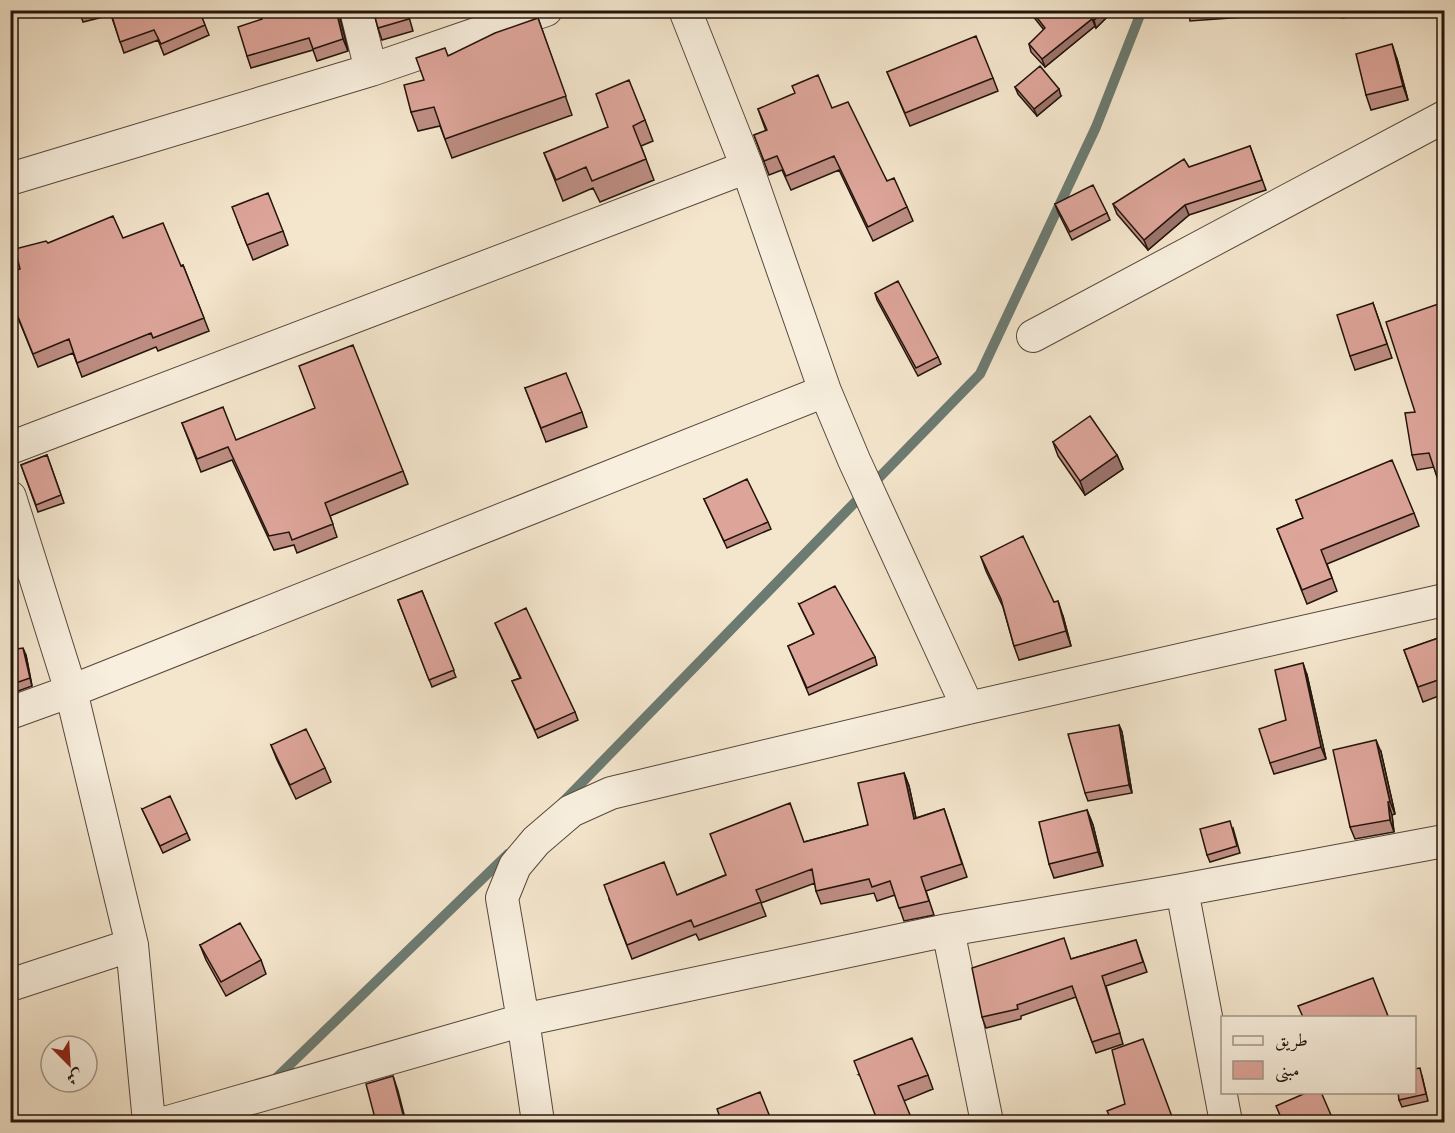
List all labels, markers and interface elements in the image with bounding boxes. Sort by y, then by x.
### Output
legend [1221,1016,1416,1094]
text: طريق [1275,1028,1308,1052]
north arrow [39,1034,99,1094]
text: مبنى [1275,1058,1300,1083]
text: ش [63,1064,86,1090]

